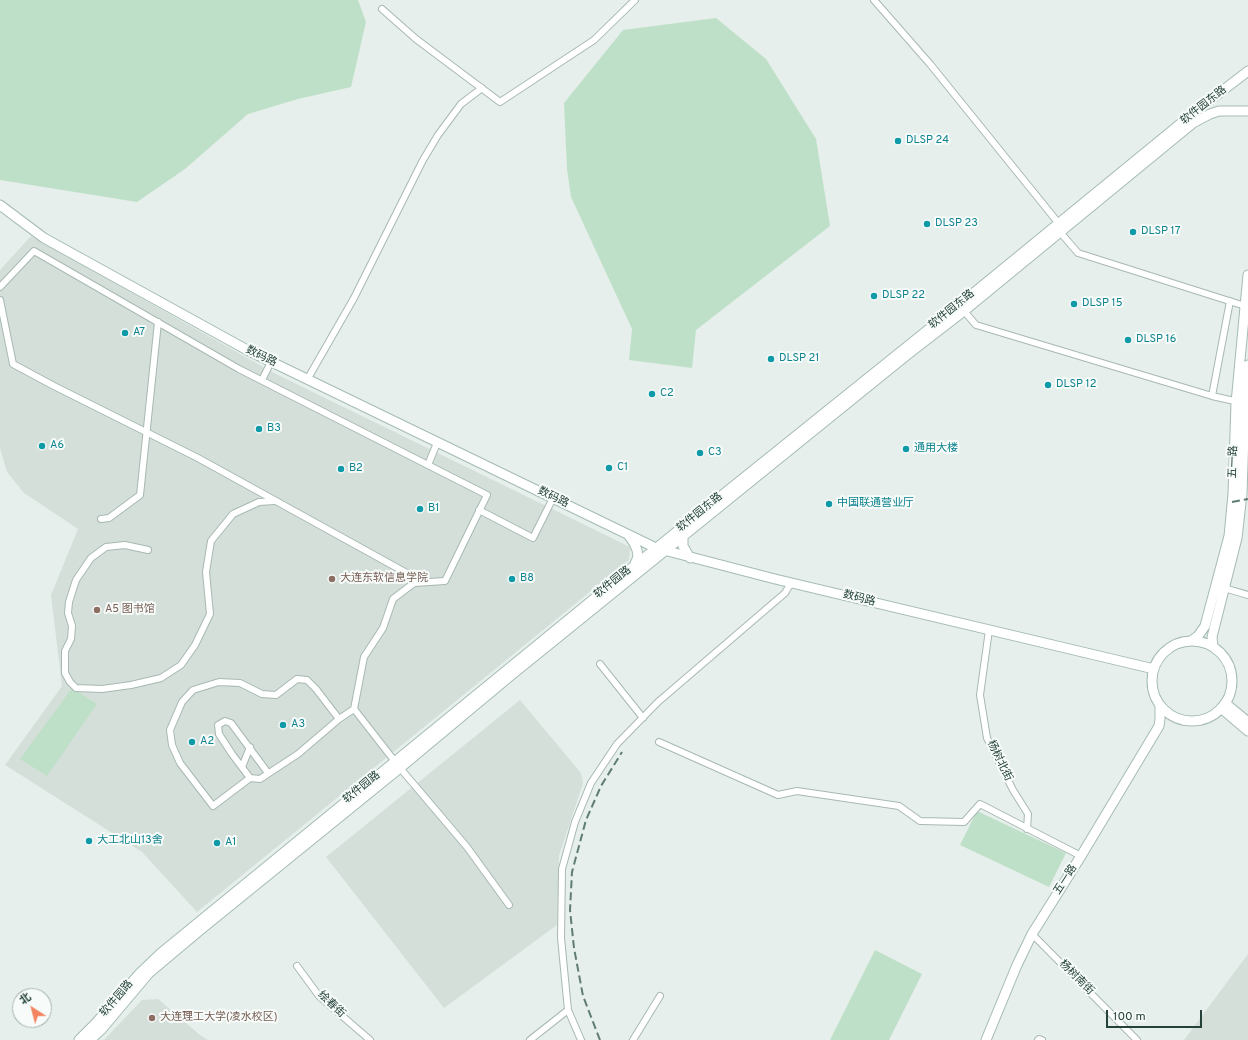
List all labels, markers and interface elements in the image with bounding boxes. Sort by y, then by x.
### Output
street label: 软件园东路 [1178,84,1230,128]
place label: DLSP 24 [906,134,949,148]
marker: DLSP 24 [893,136,903,146]
place label: DLSP 23 [935,217,978,231]
marker: DLSP 23 [922,219,932,229]
place label: DLSP 17 [1141,225,1180,239]
marker: DLSP 17 [1128,227,1138,237]
street label: 软件园东路 [926,288,978,332]
place label: DLSP 22 [882,289,925,303]
marker: DLSP 22 [869,291,879,301]
place label: DLSP 15 [1082,297,1123,311]
marker: DLSP 15 [1069,299,1079,309]
place label: A7 [133,326,145,340]
marker: A7 [120,328,130,338]
place label: DLSP 16 [1136,333,1176,347]
marker: DLSP 16 [1123,335,1133,345]
street label: 数码路 [243,344,279,370]
place label: DLSP 21 [779,352,819,366]
marker: DLSP 21 [766,354,776,364]
place label: DLSP 12 [1056,378,1096,392]
marker: DLSP 12 [1043,380,1053,390]
place label: C2 [660,387,674,401]
marker: C2 [647,389,657,399]
place label: B3 [267,422,281,436]
marker: B3 [254,424,264,434]
place label: A6 [50,439,64,453]
marker: A6 [37,441,47,451]
place label: 通用大楼 [914,442,958,456]
marker: 通用大楼 [901,444,911,454]
street label: 五一路 [1227,445,1241,479]
place label: C3 [708,446,722,460]
marker: C3 [695,448,705,458]
place label: C1 [617,461,628,475]
place label: B2 [349,462,363,476]
marker: C1 [604,463,614,473]
marker: B2 [336,464,346,474]
street label: 数码路 [535,485,571,511]
street label: 软件园东路 [674,491,726,535]
place label: 中国联通营业厅 [837,497,914,511]
marker: 中国联通营业厅 [824,499,834,509]
place label: B1 [428,502,439,516]
marker: B1 [415,504,425,514]
street label: 软件园路 [592,564,634,602]
place label: 大连东软信息学院 [340,572,428,586]
place label: B8 [520,572,534,586]
marker: 大连东软信息学院 [327,574,337,584]
marker: B8 [507,574,517,584]
street label: 数码路 [841,589,877,609]
place label: A5 图书馆 [105,603,155,617]
marker: A5 图书馆 [92,605,102,615]
place label: A3 [291,718,305,732]
marker: A3 [278,720,288,730]
place label: A2 [200,735,214,749]
marker: A2 [187,737,197,747]
street label: 杨树北街 [983,738,1015,784]
street label: 软件园路 [341,769,383,807]
place label: 大工北山13舍 [97,834,163,848]
marker: 大工北山13舍 [84,836,94,846]
place label: A1 [225,836,236,850]
marker: A1 [212,838,222,848]
street label: 五一路 [1051,863,1081,897]
street label: 杨树南街 [1056,958,1096,998]
street label: 软件园路 [98,978,136,1020]
north arrow [12,988,52,1028]
street label: 绘春街 [314,989,348,1021]
text: 北 [17,990,34,1008]
scale bar [1108,1002,1204,1028]
text: 100 m [1113,1009,1146,1025]
place label: 大连理工大学(凌水校区) [160,1011,278,1025]
marker: 大连理工大学(凌水校区) [147,1013,157,1023]

